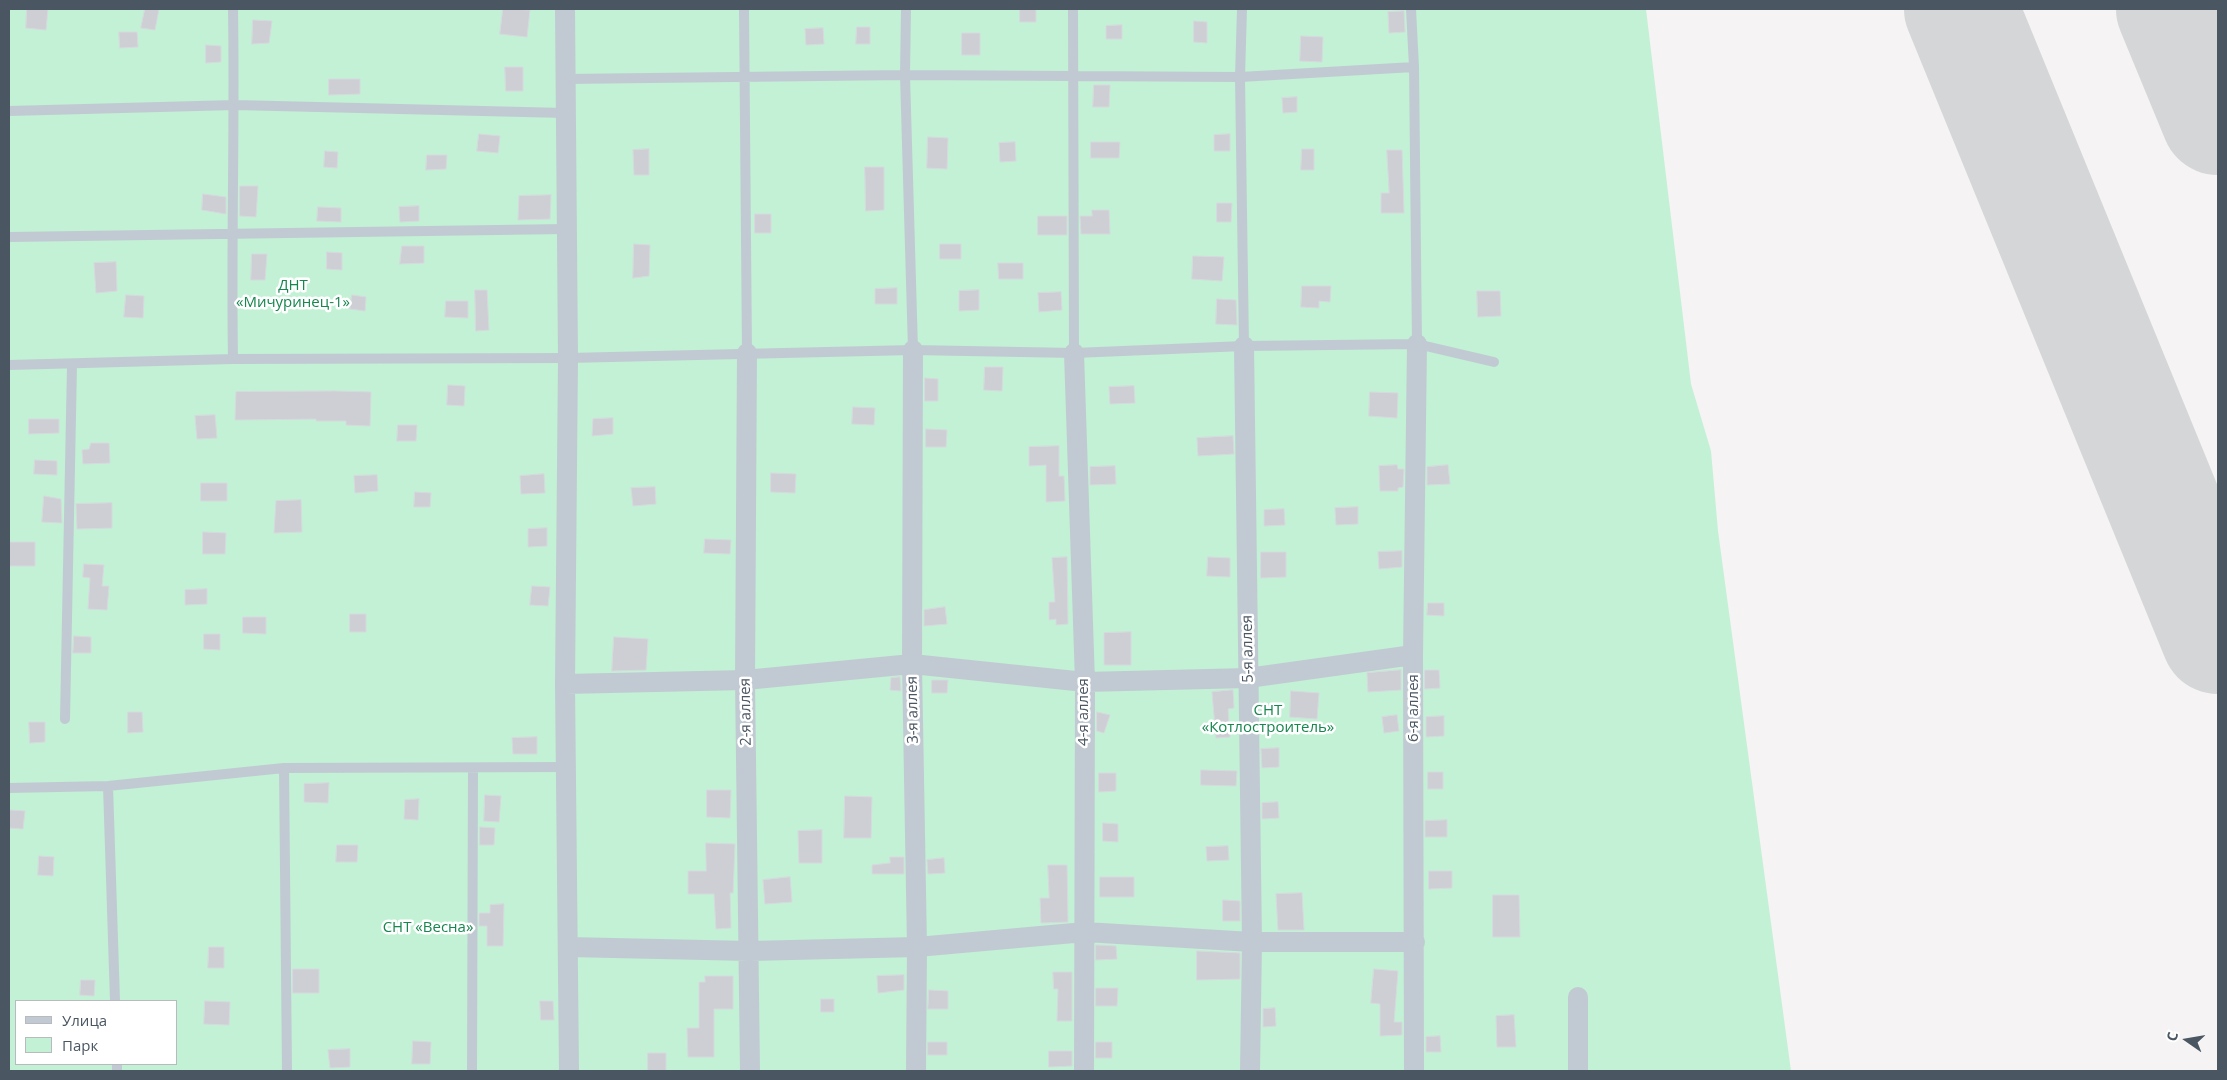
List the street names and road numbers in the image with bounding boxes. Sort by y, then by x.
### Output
street label: 5-я аллея [1238,615,1258,683]
street label: 6-я аллея [1405,674,1423,742]
street label: 3-я аллея [903,676,923,744]
street label: 2-я аллея [736,678,756,746]
street label: 4-я аллея [1075,678,1093,746]

